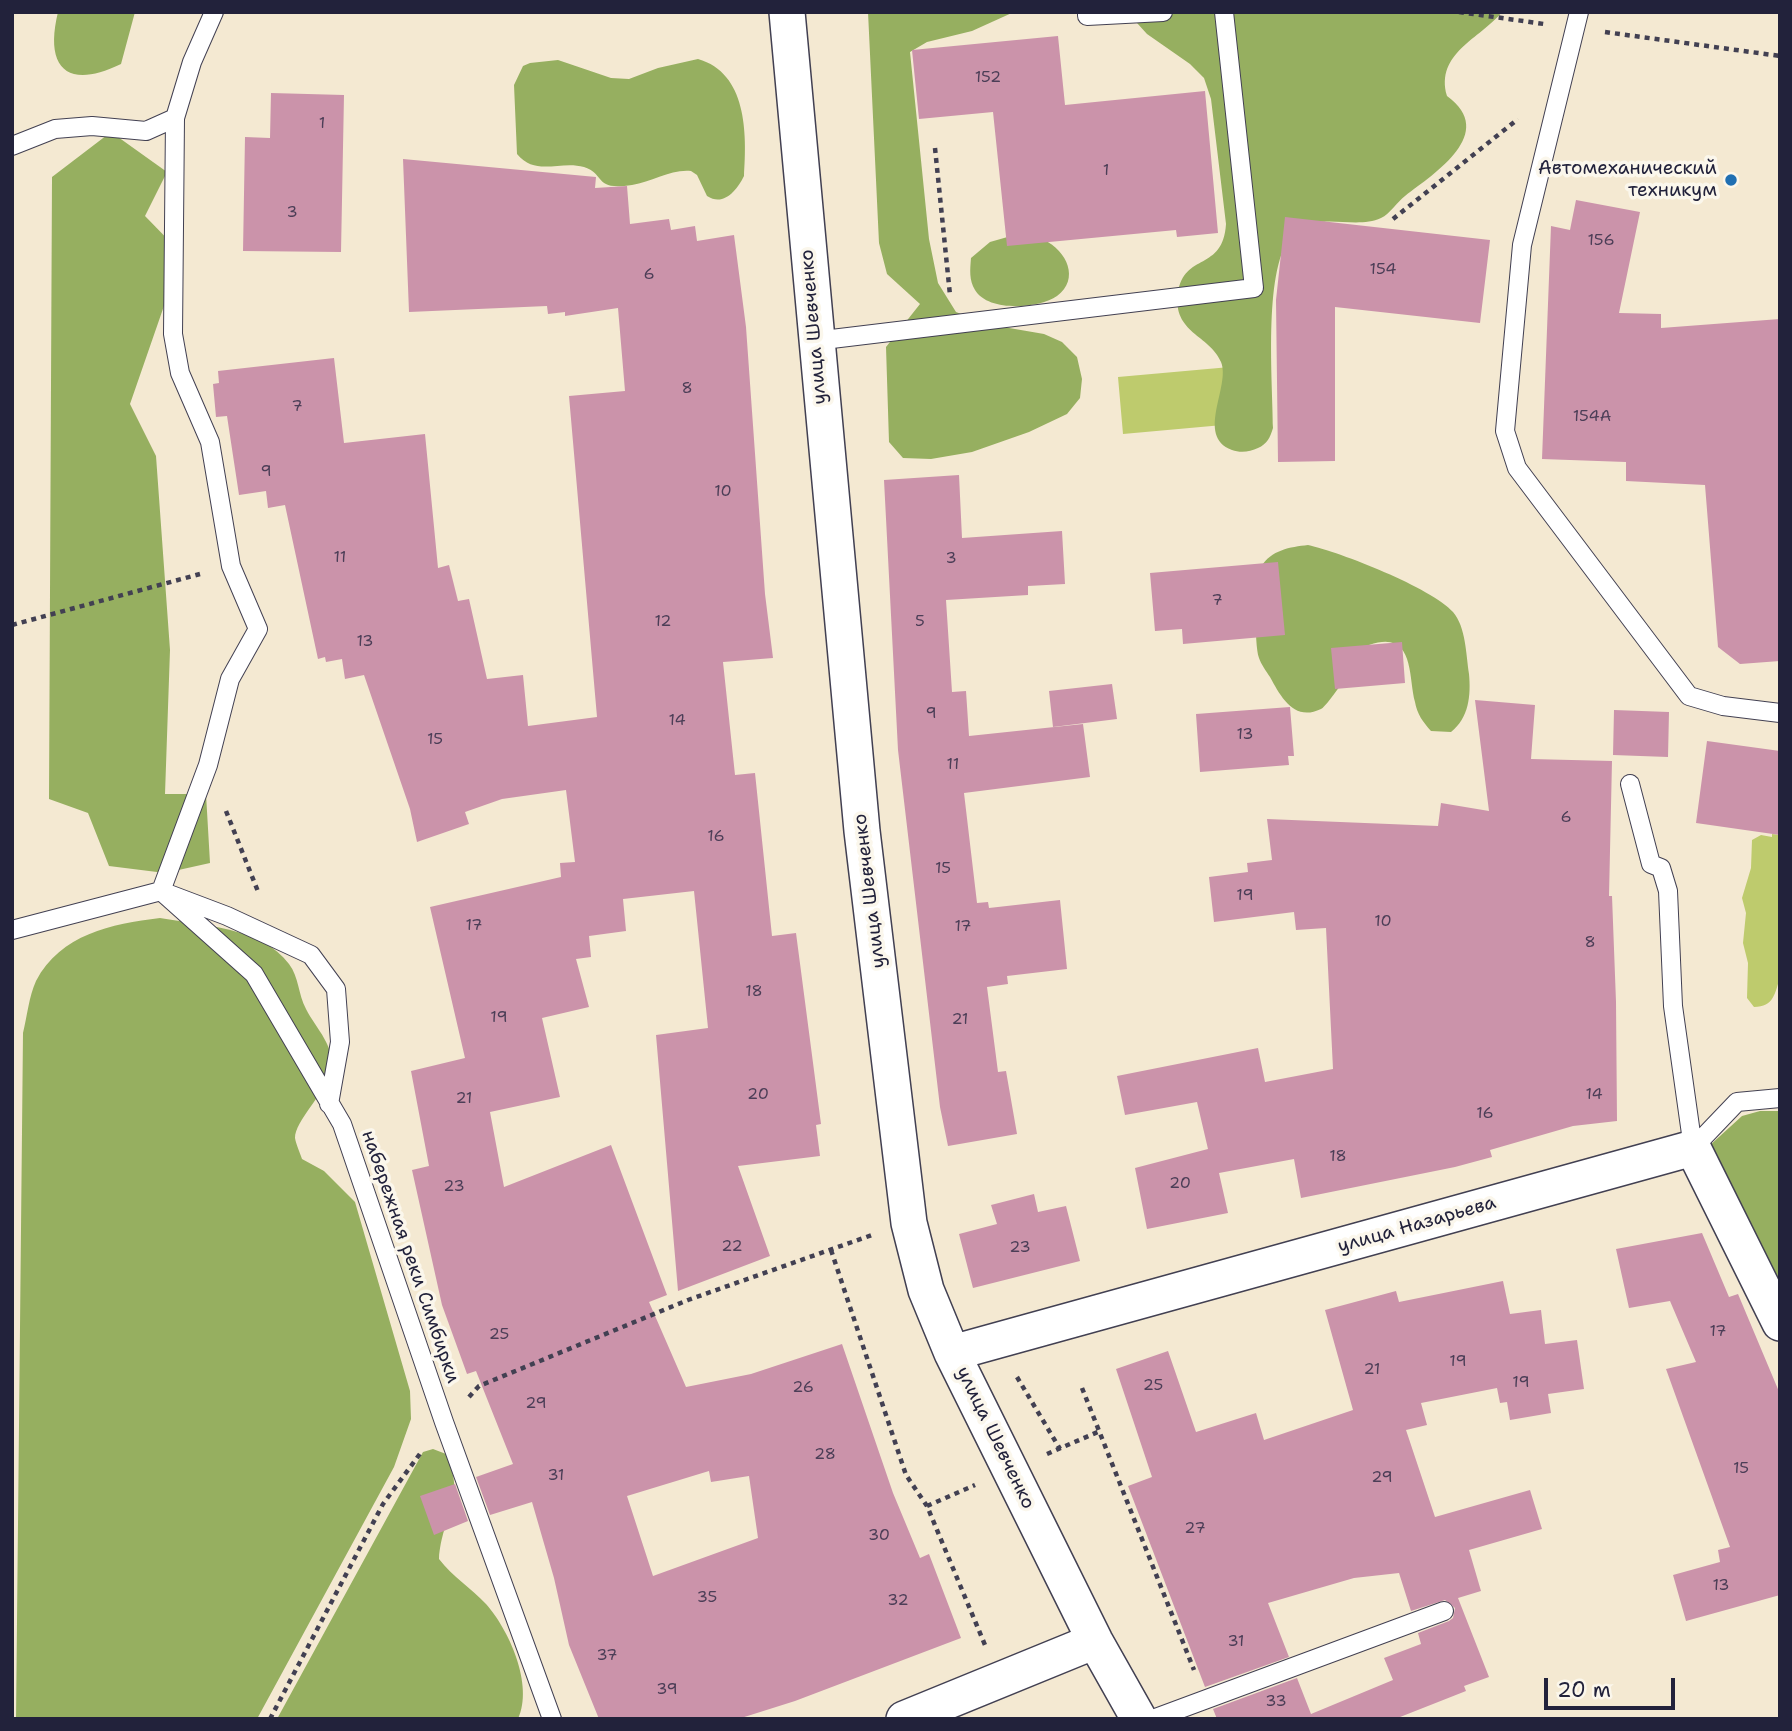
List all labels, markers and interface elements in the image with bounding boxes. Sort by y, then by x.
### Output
house number: 152 [975,68,1001,88]
house number: 1 [319,114,325,134]
place label: Автомеханический техникум [1538,158,1717,202]
house number: 1 [1103,161,1109,181]
marker: Автомеханический техникум [1723,172,1739,188]
house number: 3 [286,203,298,223]
house number: 156 [1587,231,1615,251]
street label: улица Шевченко [796,249,832,405]
house number: 154 [1369,260,1397,280]
house number: 6 [643,265,655,285]
house number: 8 [681,379,693,399]
house number: 7 [291,397,303,417]
house number: 154А [1573,407,1611,427]
house number: 9 [260,462,272,482]
house number: 10 [714,482,732,502]
house number: 11 [334,548,346,568]
house number: 3 [945,549,957,569]
house number: 7 [1211,591,1223,611]
house number: 12 [654,612,672,632]
house number: 5 [915,612,925,632]
house number: 13 [356,632,374,652]
house number: 9 [925,704,937,724]
house number: 14 [668,711,686,731]
house number: 13 [1236,725,1254,745]
house number: 15 [427,730,443,750]
house number: 11 [947,755,959,775]
house number: 6 [1560,808,1572,828]
street label: улица Шевченко [849,812,891,970]
house number: 16 [707,827,725,847]
house number: 15 [935,859,951,879]
house number: 19 [1236,886,1254,906]
house number: 10 [1374,912,1392,932]
house number: 17 [465,916,483,936]
house number: 17 [954,917,972,937]
house number: 8 [1584,933,1596,953]
house number: 18 [745,982,763,1002]
house number: 19 [490,1008,508,1028]
house number: 21 [951,1010,969,1030]
house number: 20 [747,1085,769,1105]
house number: 14 [1585,1085,1603,1105]
house number: 21 [455,1089,473,1109]
house number: 16 [1476,1104,1494,1124]
street label: набережная реки Симбирки [356,1128,464,1386]
house number: 18 [1329,1147,1347,1167]
house number: 20 [1169,1174,1191,1194]
house number: 23 [443,1177,465,1197]
street label: улица Назарьева [1335,1192,1499,1258]
house number: 22 [721,1237,743,1257]
house number: 23 [1009,1238,1031,1258]
house number: 17 [1709,1322,1727,1342]
house number: 25 [489,1325,509,1345]
house number: 19 [1449,1352,1467,1372]
house number: 21 [1363,1360,1381,1380]
street label: улица Шевченко [951,1363,1039,1513]
house number: 19 [1512,1373,1530,1393]
house number: 25 [1143,1376,1163,1396]
house number: 26 [792,1378,814,1398]
house number: 29 [525,1394,547,1414]
house number: 28 [814,1445,836,1465]
house number: 15 [1733,1459,1749,1479]
house number: 31 [547,1466,565,1486]
house number: 29 [1371,1468,1393,1488]
house number: 27 [1184,1519,1206,1539]
house number: 30 [868,1526,890,1546]
house number: 13 [1712,1576,1730,1596]
house number: 35 [697,1588,717,1608]
house number: 32 [887,1591,909,1611]
house number: 31 [1227,1632,1245,1652]
house number: 37 [596,1646,618,1666]
scale bar [1547,1664,1678,1708]
text: 20 m [1557,1676,1611,1704]
house number: 39 [656,1680,678,1700]
house number: 33 [1265,1692,1287,1712]

